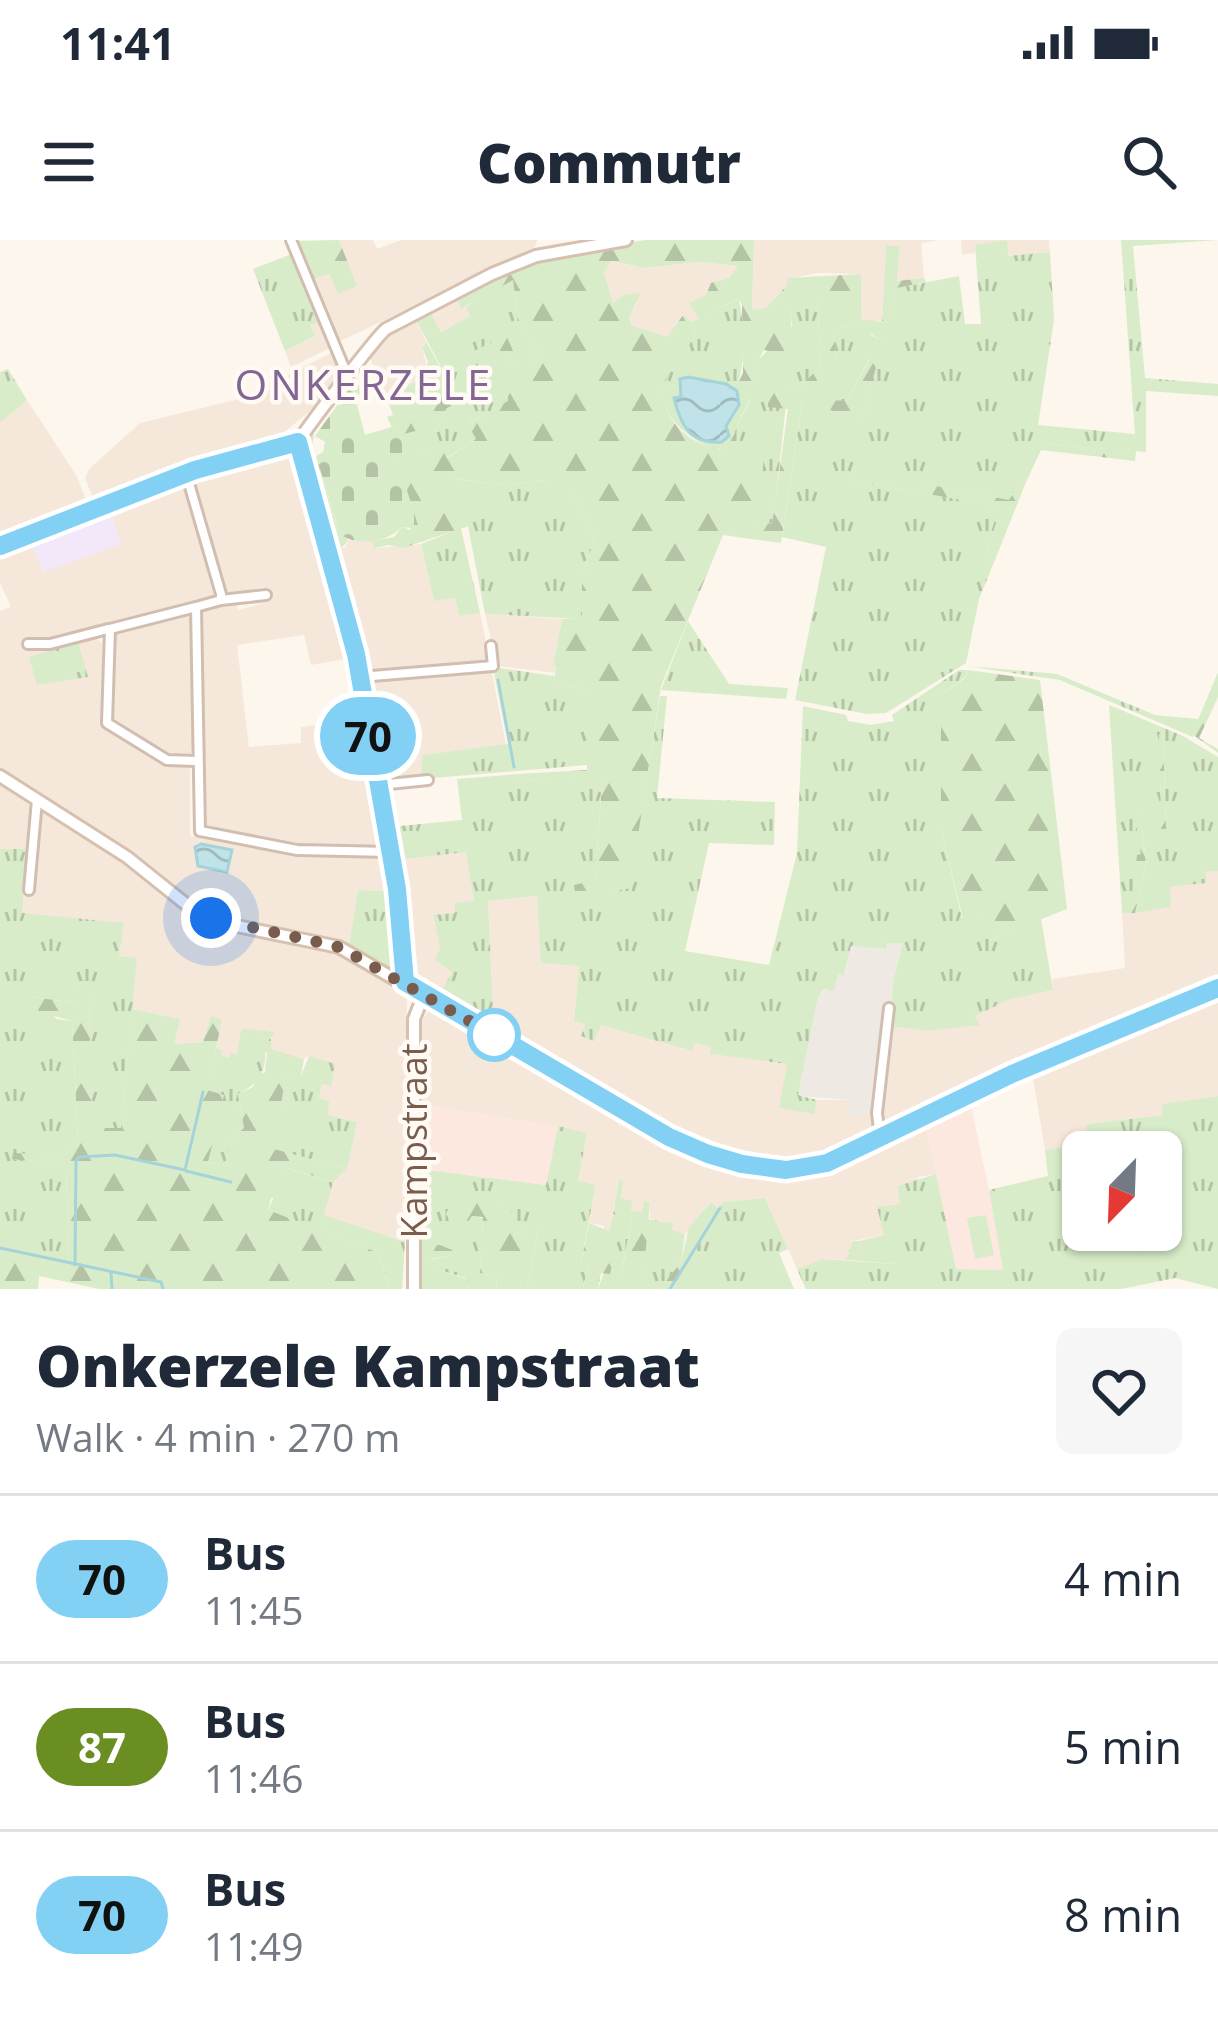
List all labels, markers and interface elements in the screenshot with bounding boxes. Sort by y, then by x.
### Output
text: 11:41 [60,12,176,73]
text: Commutr [477,125,741,199]
icon: menu [36,129,102,195]
icon: search [1116,129,1182,195]
district label: ONKERZELE [235,355,493,412]
line badge: 70 [314,697,422,775]
text: 70 [344,707,392,764]
your location [181,888,241,948]
unlabelled marker [469,1010,519,1060]
street label: Kampstraat [389,1044,438,1238]
north arrow [1062,1131,1182,1251]
map controls [1062,1131,1182,1251]
text: Onkerzele Kampstraat [36,1326,700,1404]
button: heart [1056,1328,1182,1454]
text: Walk · 4 min · 270 m [36,1410,400,1463]
text: Bus [204,1522,286,1583]
text: 4 min [1064,1548,1182,1609]
text: 70 [78,1550,126,1607]
text: 11:45 [204,1583,303,1636]
text: Bus [204,1690,286,1751]
text: 5 min [1064,1716,1182,1777]
text: 87 [78,1718,126,1775]
text: 11:46 [204,1751,303,1804]
text: Bus [204,1858,286,1919]
text: 8 min [1064,1884,1182,1945]
text: 70 [78,1886,126,1943]
text: 11:49 [204,1919,303,1972]

